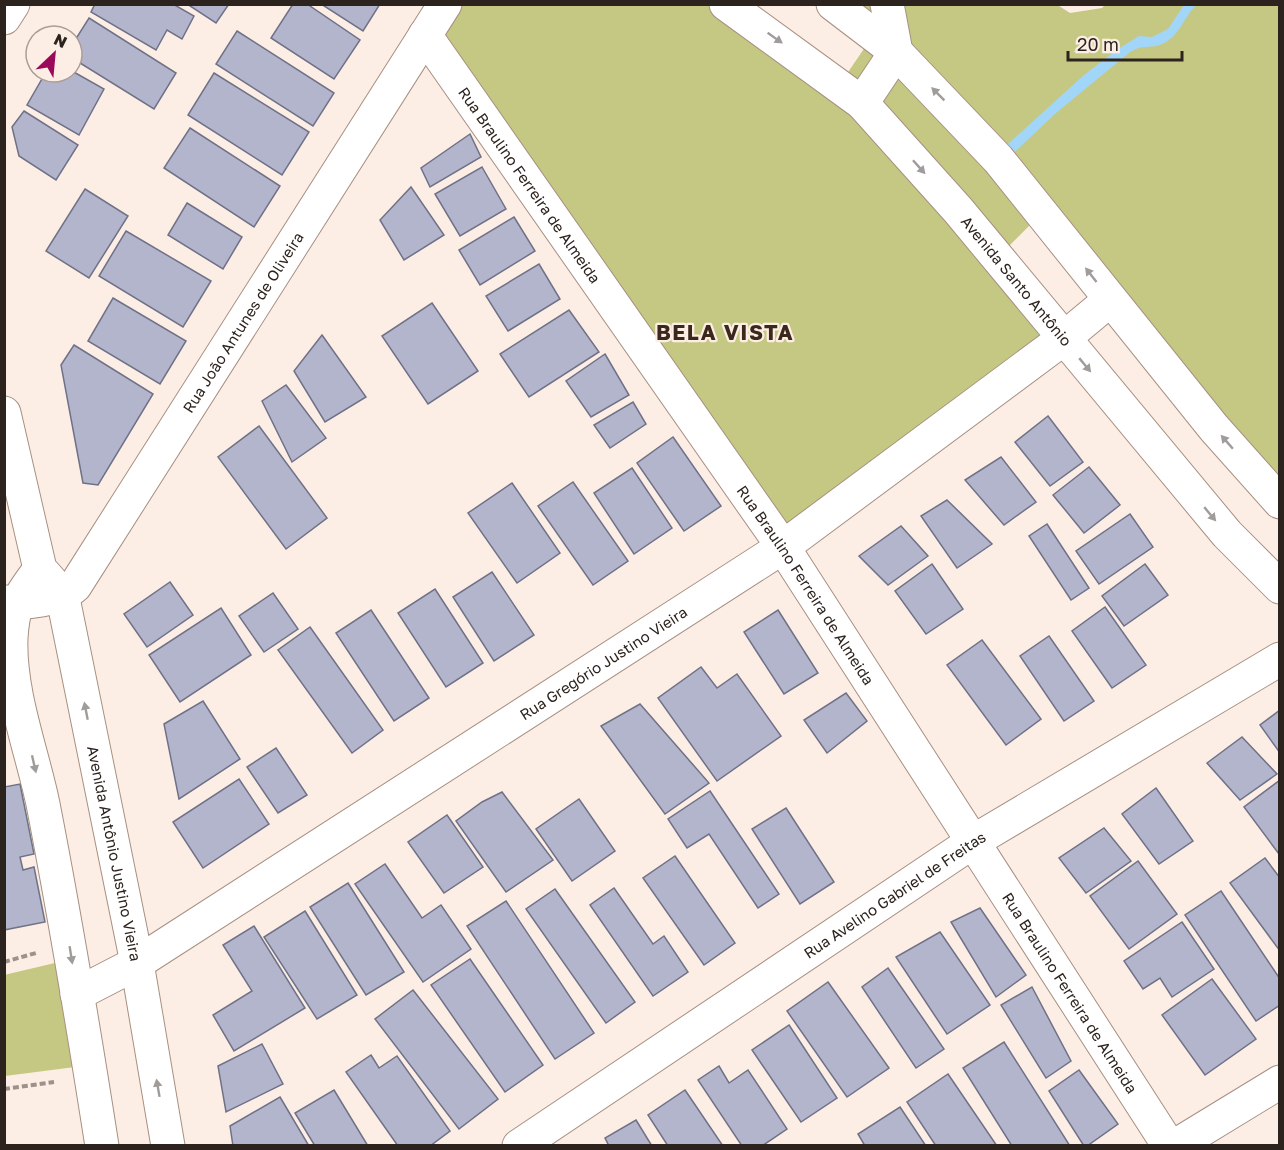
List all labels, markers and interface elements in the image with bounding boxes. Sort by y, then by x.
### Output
north arrow [24,24,84,84]
scale bar [1068,24,1182,62]
text: N [51,29,70,52]
one-way arrow [766,32,782,44]
text: 20 m [1077,33,1119,55]
street label: Rua Braulino Ferreira de Almeida [455,83,605,286]
one-way arrow [931,87,945,101]
one-way arrow [912,159,925,174]
street label: Avenida Santo Antônio [958,212,1076,349]
street label: Rua João Antunes de Oliveira [179,229,307,416]
one-way arrow [1084,267,1097,283]
district label: BELA VISTA [656,319,794,345]
one-way arrow [1078,357,1091,373]
one-way arrow [1221,435,1234,450]
street label: Rua Braulino Ferreira de Almeida [734,482,878,688]
one-way arrow [1203,506,1216,521]
street label: Rua Gregório Justino Vieira [516,602,690,723]
one-way arrow [81,701,90,720]
street label: Avenida Antônio Justino Vieira [84,744,145,963]
one-way arrow [29,755,39,773]
street label: Rua Avelino Gabriel de Freitas [800,827,989,962]
street label: Rua Braulino Ferreira de Almeida [999,889,1141,1096]
one-way arrow [67,946,76,965]
one-way arrow [153,1078,162,1097]

